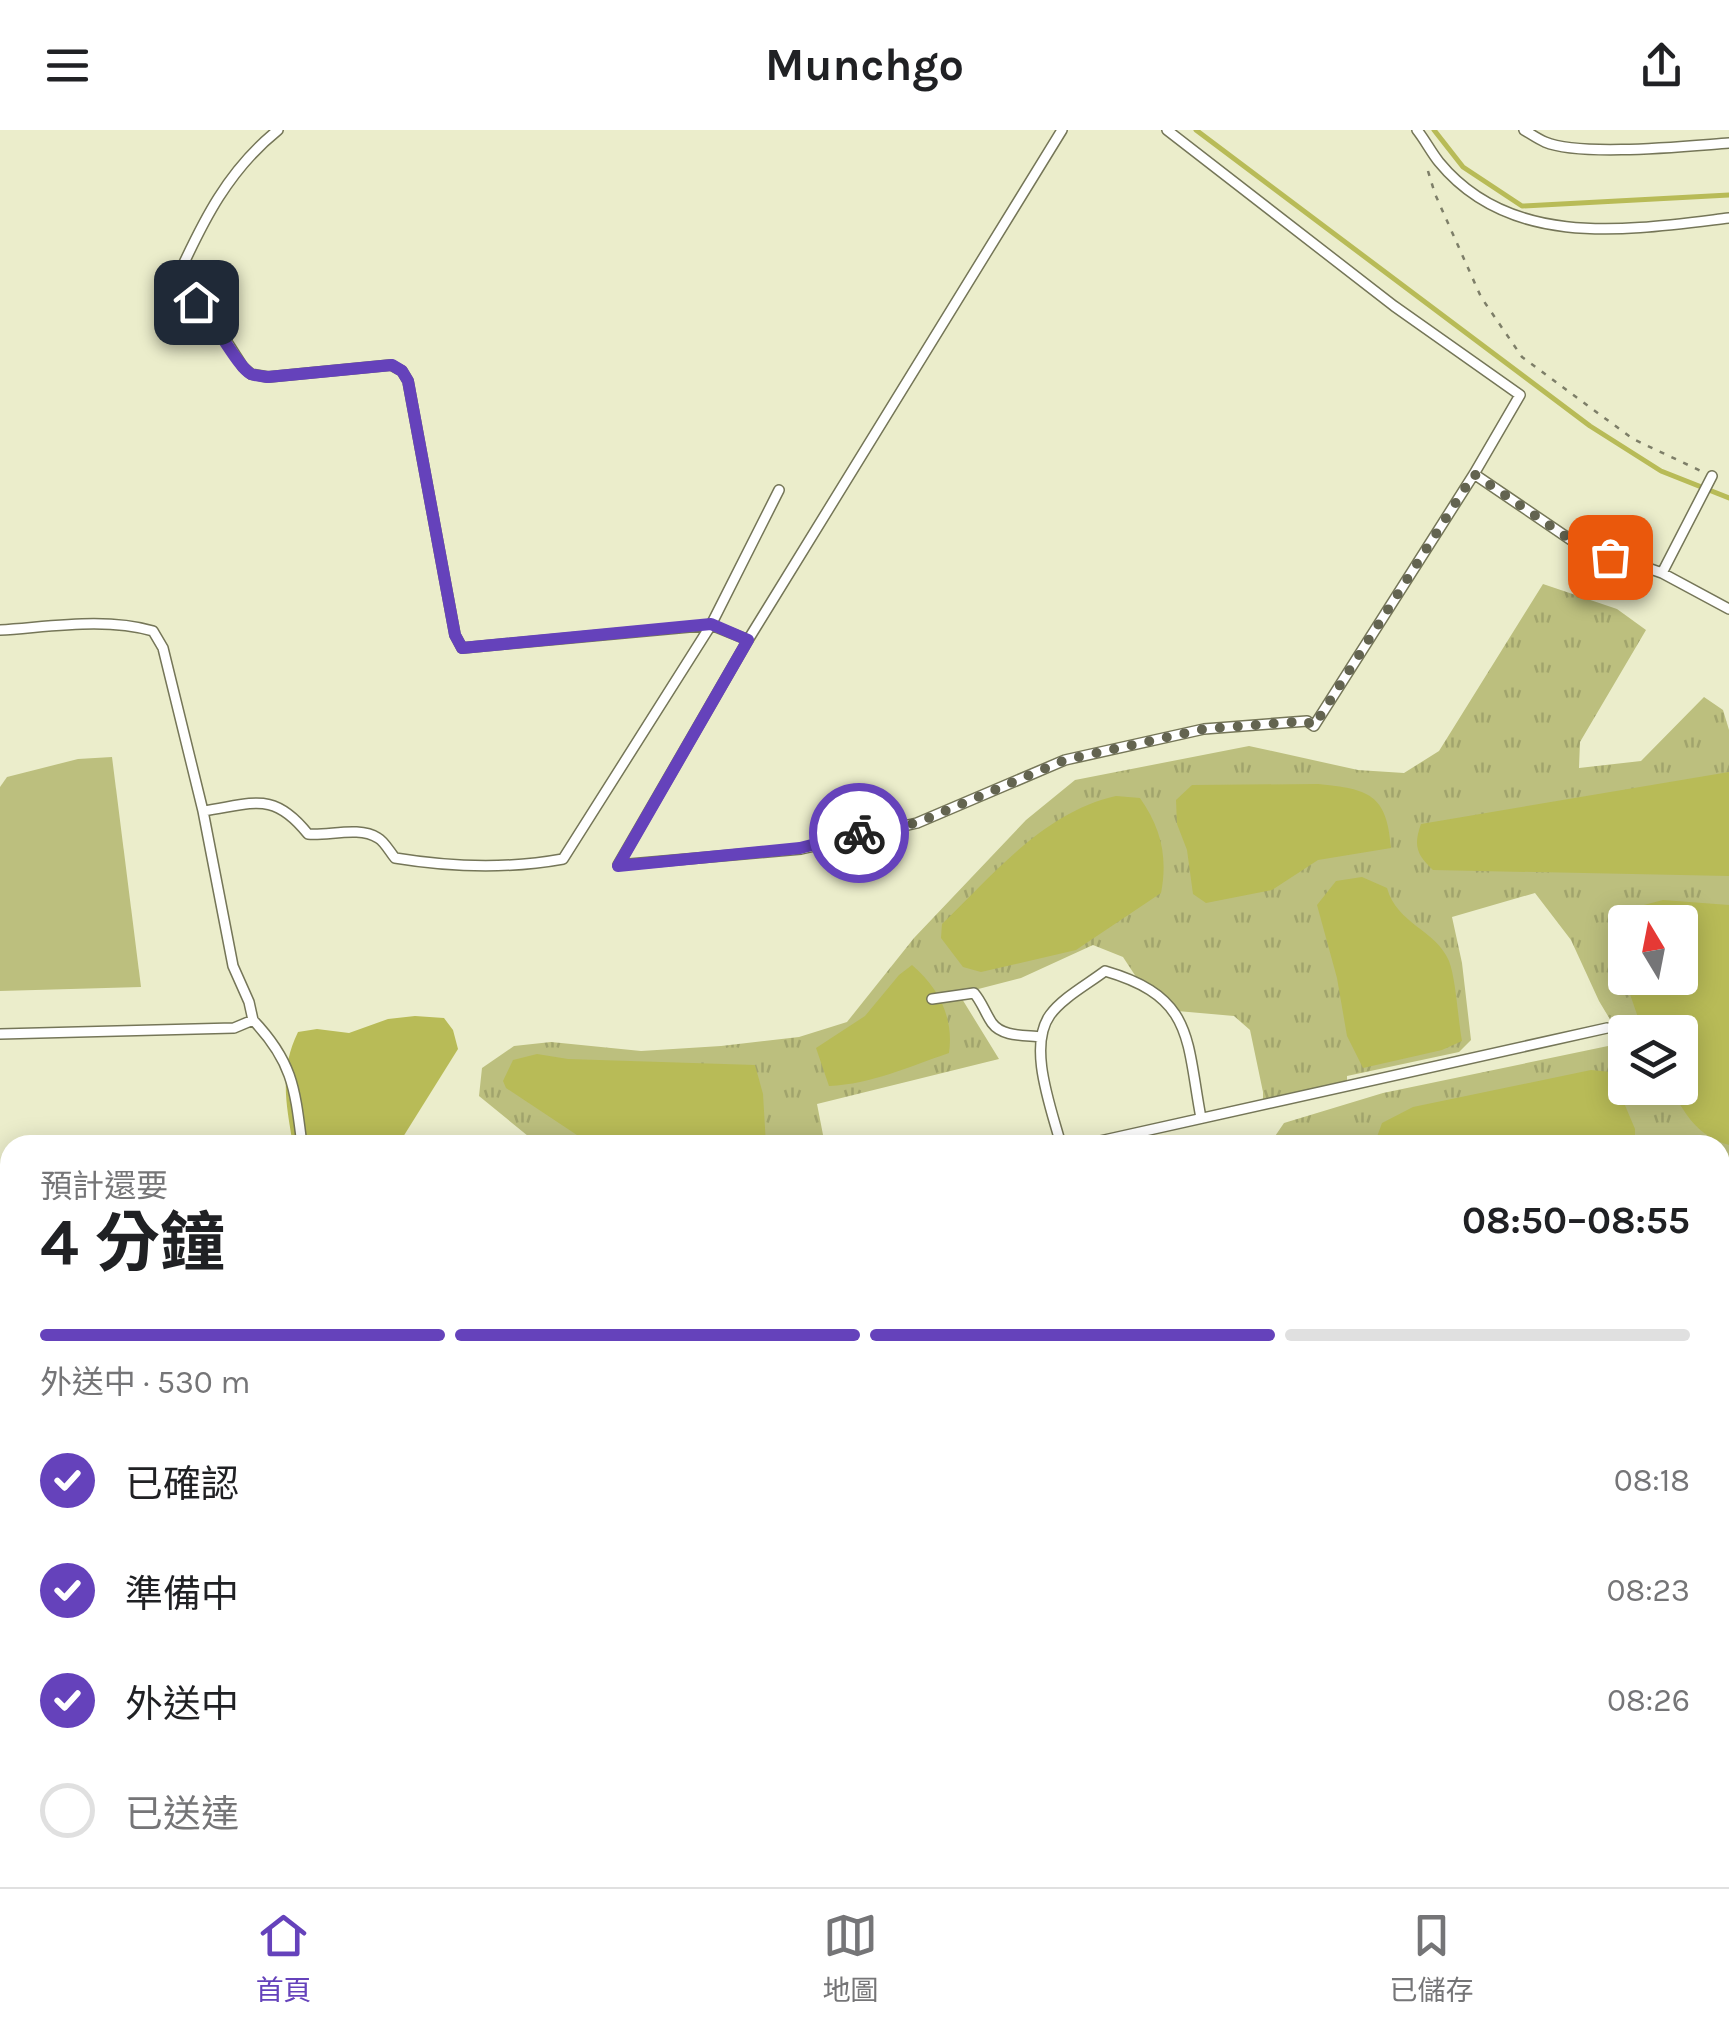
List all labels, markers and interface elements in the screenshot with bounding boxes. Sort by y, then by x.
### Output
icon: menu [40,38,95,93]
icon: share [1634,38,1689,93]
text: Munchgo [765,39,964,91]
pin [154,260,239,345]
icon: home [169,275,224,330]
pin [1568,515,1653,600]
icon: bag [1583,530,1638,585]
courier [809,783,909,883]
icon: bike [832,806,887,861]
north arrow [1608,905,1698,995]
map controls [1608,905,1698,1105]
button: layers [1608,1015,1698,1105]
text: 預計還要 [40,1168,168,1205]
text: 08:50–08:55 [1462,1198,1690,1243]
text: 4 分鐘 [40,1205,225,1281]
text: 外送中 · 530 m [40,1364,250,1401]
icon: check [40,1453,95,1508]
text: 已確認 [125,1462,239,1507]
text: 08:18 [1614,1462,1690,1499]
icon: check [40,1563,95,1618]
text: 準備中 [125,1572,239,1617]
text: 08:23 [1607,1572,1690,1609]
icon: check [40,1673,95,1728]
text: 外送中 [125,1682,239,1727]
text: 08:26 [1607,1682,1690,1719]
text: 已送達 [125,1792,239,1837]
tab: 首頁 [255,1908,312,2008]
tab: 地圖 [822,1908,879,2008]
tab: 已儲存 [1389,1908,1474,2008]

